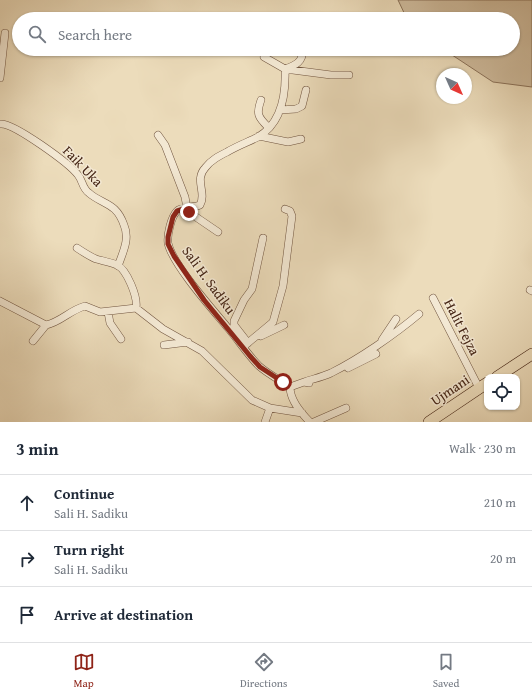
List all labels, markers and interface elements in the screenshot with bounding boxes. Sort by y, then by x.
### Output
search box [12,12,520,56]
icon: search [26,23,48,45]
text: Search here [58,24,132,45]
north arrow [436,68,472,104]
street label: Faik Uka [58,141,108,191]
route end [180,203,198,221]
street label: Sali H. Sadiku [177,242,241,318]
street label: Halit Fejza [439,295,485,359]
street label: Ujmani [427,370,473,410]
route start [274,373,292,391]
map controls [484,374,520,410]
button: locate [484,374,520,410]
text: 3 min [16,436,58,461]
text: Walk · 230 m [449,439,516,458]
text: Continue [54,483,115,504]
icon: ahead [16,492,38,514]
text: 210 m [484,493,516,512]
text: Sali H. Sadiku [54,504,128,523]
text: Turn right [54,539,125,560]
icon: right [16,548,38,570]
text: 20 m [490,549,516,568]
text: Sali H. Sadiku [54,560,128,579]
icon: arrive [16,604,38,626]
text: Arrive at destination [54,604,193,625]
tab: Map [73,651,95,691]
tab: Directions [240,651,287,691]
tab: Saved [433,651,459,691]

